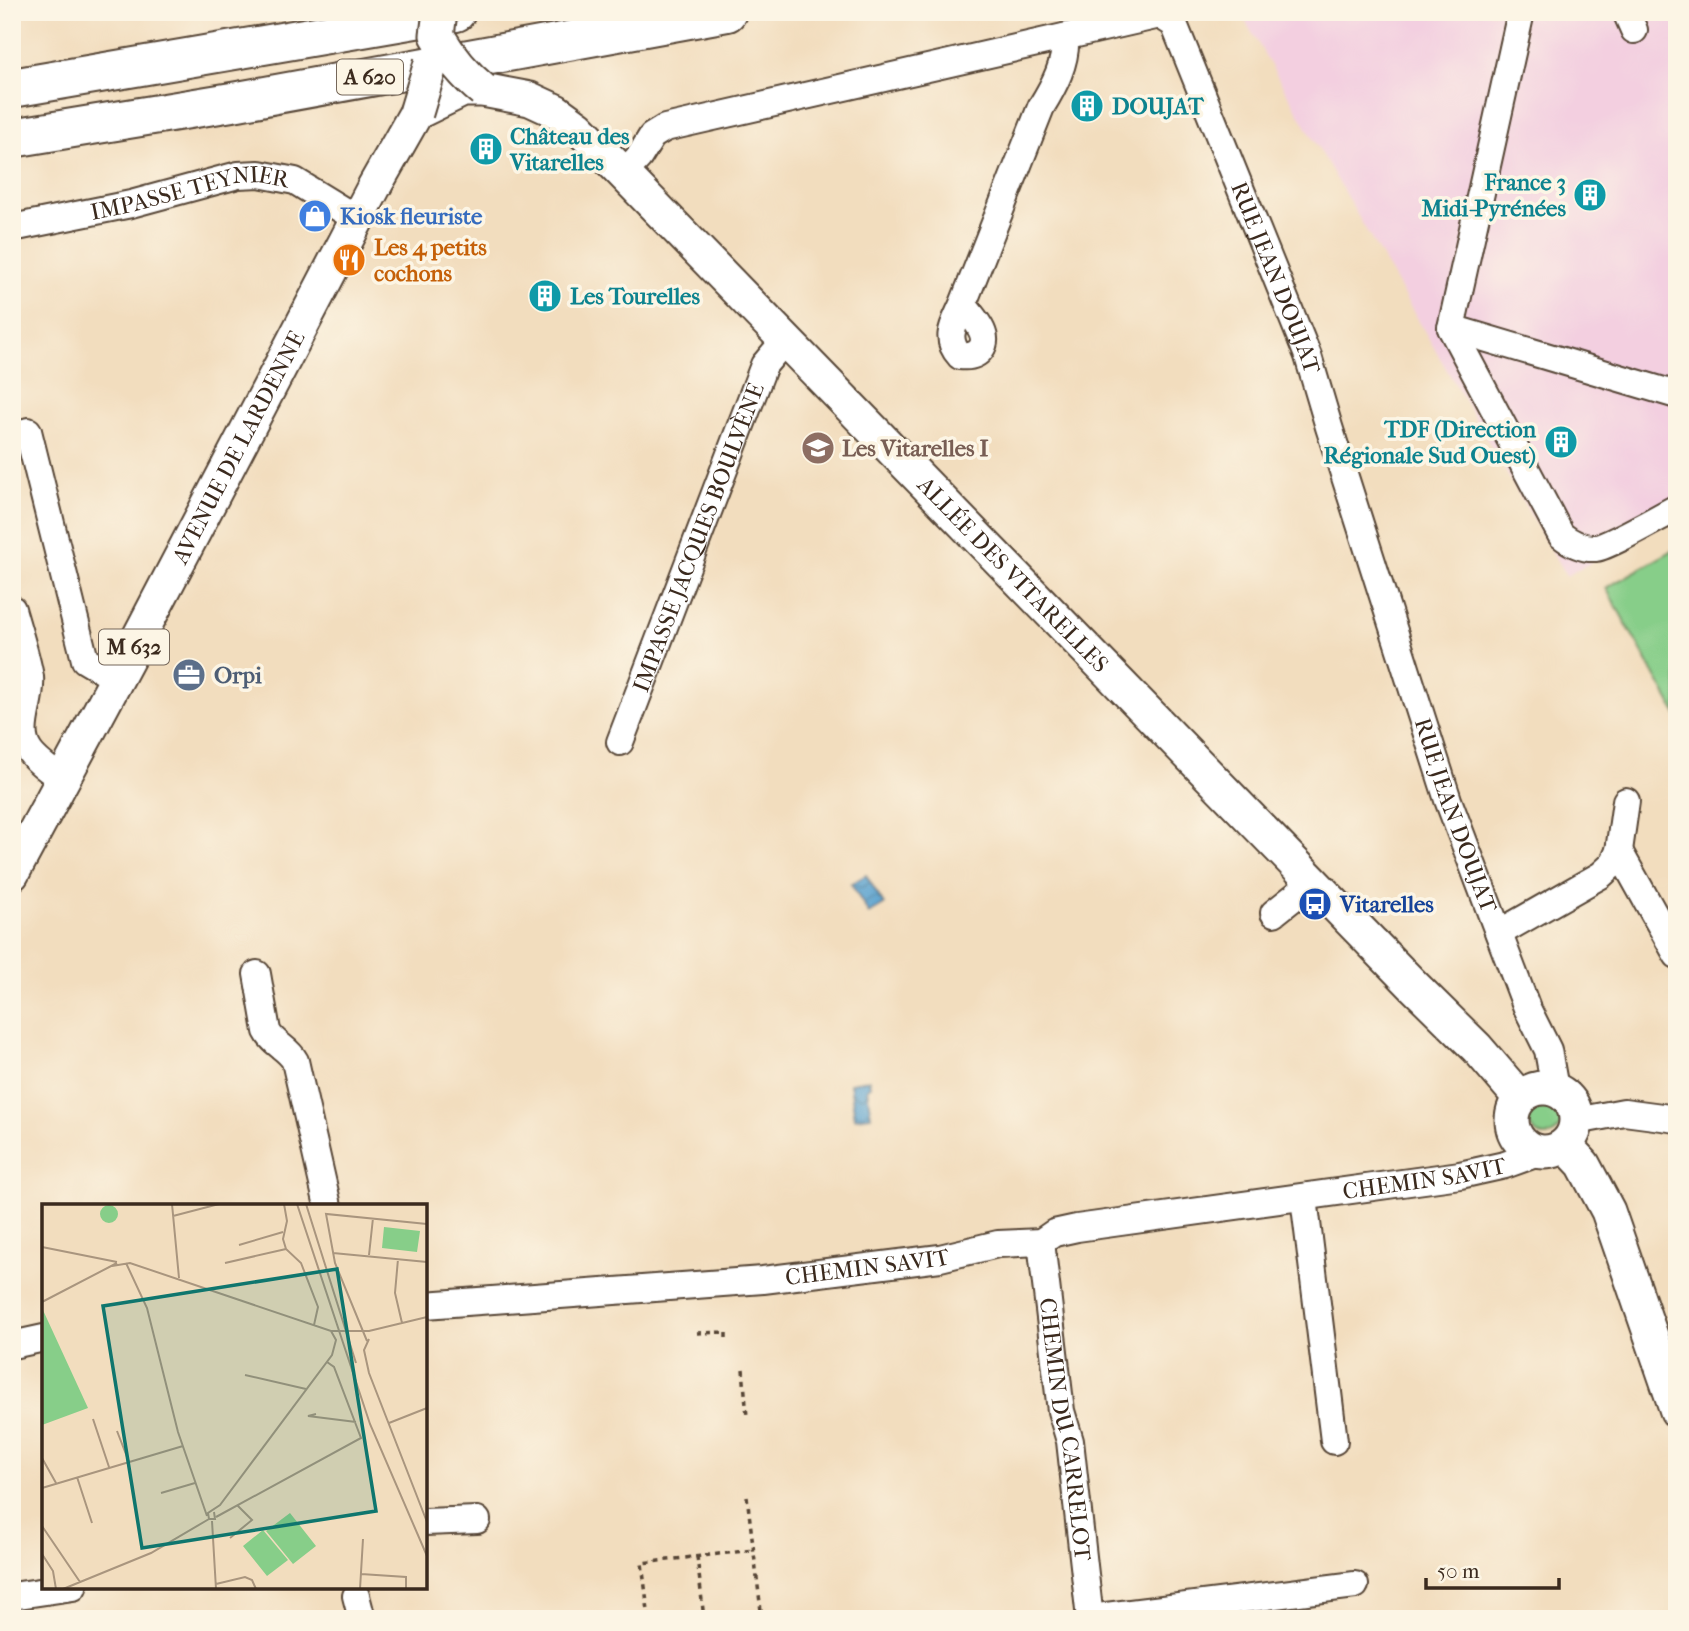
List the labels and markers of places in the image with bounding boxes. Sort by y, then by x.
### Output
building icon: DOUJAT [1068,87,1106,125]
place label: DOUJAT [1112,93,1205,120]
place label: Château des Vitarelles [509,123,630,176]
building icon: Château des Vitarelles [467,130,505,168]
place label: France 3 Midi-Pyrénées [1421,169,1566,222]
building icon: France 3 Midi-Pyrénées [1571,176,1609,214]
shop icon: Kiosk fleuriste [296,197,334,235]
place label: Kiosk fleuriste [340,203,483,230]
place label: Les 4 petits cochons [374,234,487,287]
restaurant icon: Les 4 petits cochons [330,241,368,279]
building icon: Les Tourelles [526,277,564,315]
place label: Les Tourelles [570,283,700,310]
place label: TDF (Direction Régionale Sud Ouest) [1323,416,1537,469]
building icon: TDF (Direction Régionale Sud Ouest) [1542,423,1580,461]
school or university icon: Les Vitarelles I [799,429,837,467]
place label: Les Vitarelles I [842,435,988,462]
office icon: Orpi [170,656,208,694]
place label: Orpi [214,662,262,689]
bus stop icon: Vitarelles [1296,885,1334,923]
place label: Vitarelles [1339,891,1434,918]

